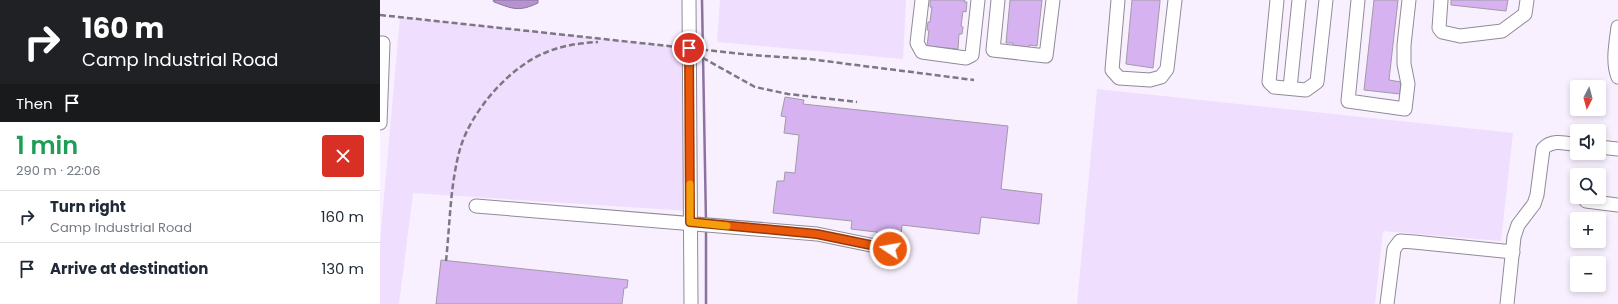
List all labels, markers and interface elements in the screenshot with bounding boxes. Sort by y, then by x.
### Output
text: 160 m [82,9,164,48]
icon: right [16,16,68,68]
pin [672,31,706,65]
icon: arrive [678,37,700,59]
text: Camp Industrial Road [82,47,279,72]
north arrow [1570,80,1606,116]
map controls [1570,80,1606,292]
icon: arrive [61,92,83,114]
text: Then [16,93,53,114]
button: sound [1570,124,1606,160]
text: 1 min [16,129,78,162]
button: close [322,135,364,177]
text: 290 m · 22:06 [16,161,101,180]
button: search [1570,168,1606,204]
text: Turn right [50,196,126,217]
icon: right [16,206,38,228]
text: 160 m [321,206,364,227]
button: + [1570,212,1606,248]
text: Camp Industrial Road [50,218,192,237]
position arrow [869,228,911,270]
button: − [1570,256,1606,292]
icon: arrive [16,258,38,280]
text: Arrive at destination [50,258,208,279]
text: 130 m [321,258,364,279]

